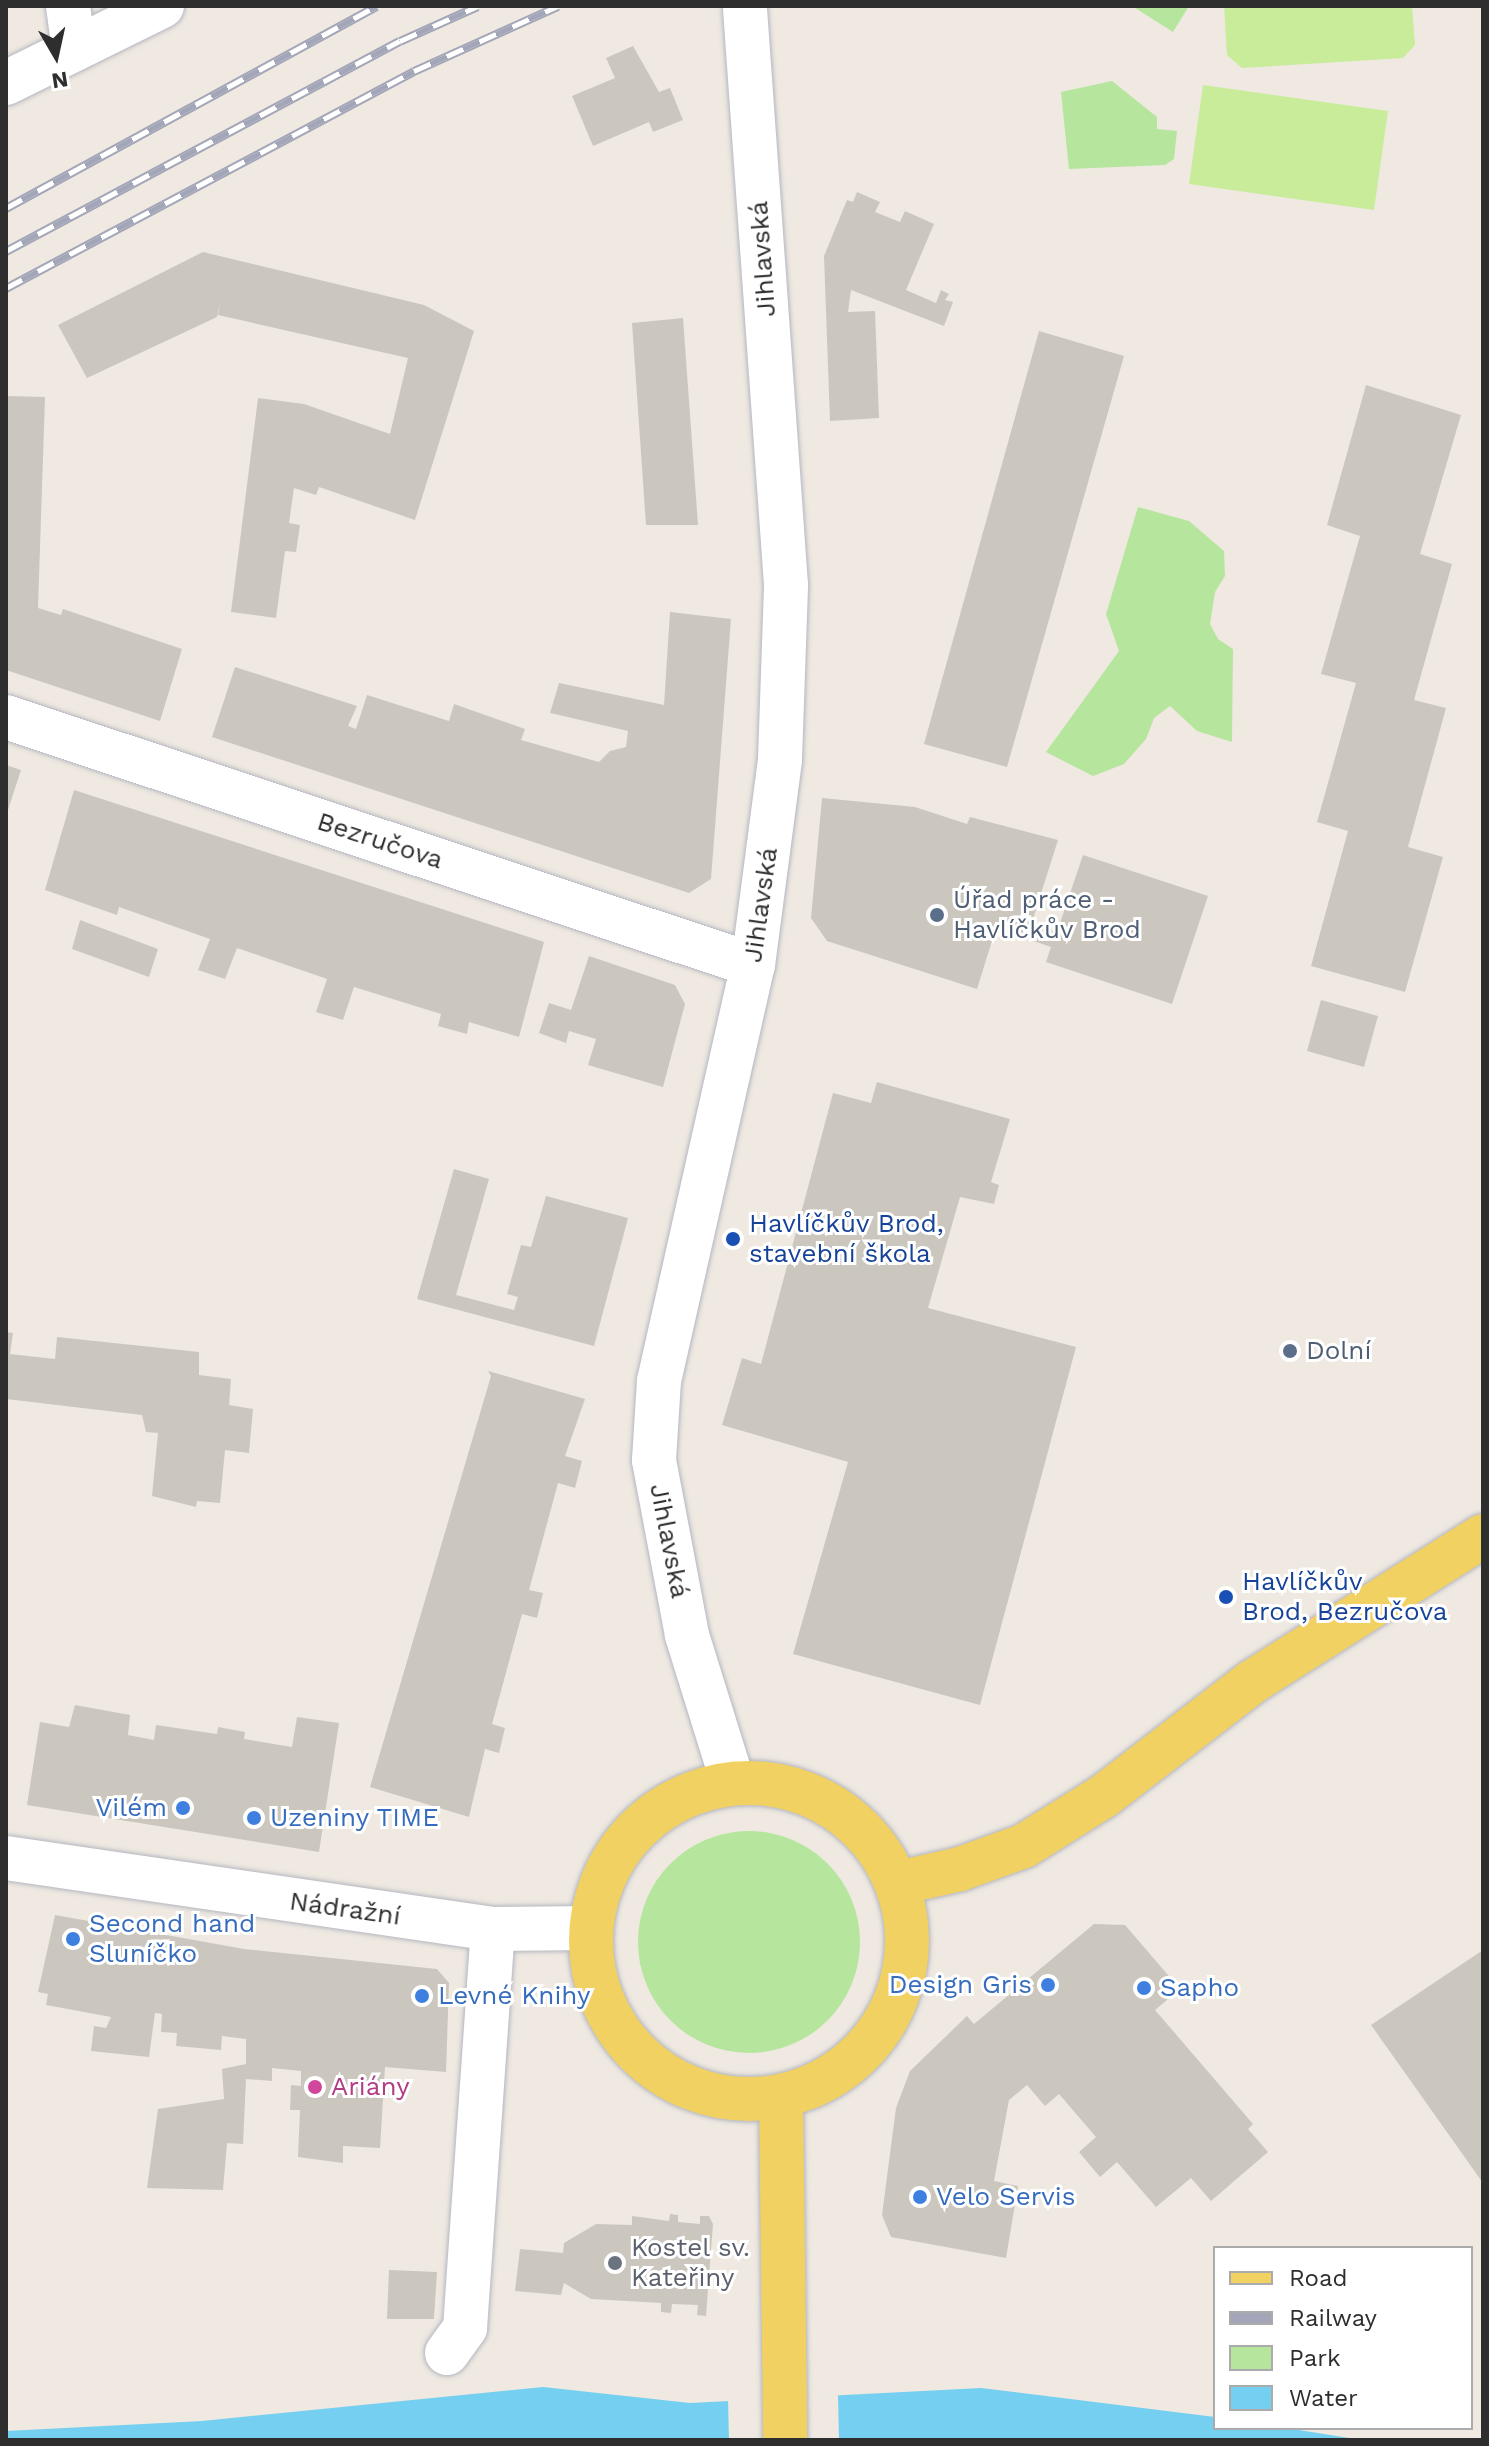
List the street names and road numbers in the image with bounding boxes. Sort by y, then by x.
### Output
street label: Jihlavská [743,200,783,318]
street label: Bezručova [313,806,447,876]
street label: Jihlavská [737,845,785,965]
street label: Jihlavská [643,1481,695,1601]
street label: Nádražní [287,1886,403,1932]

